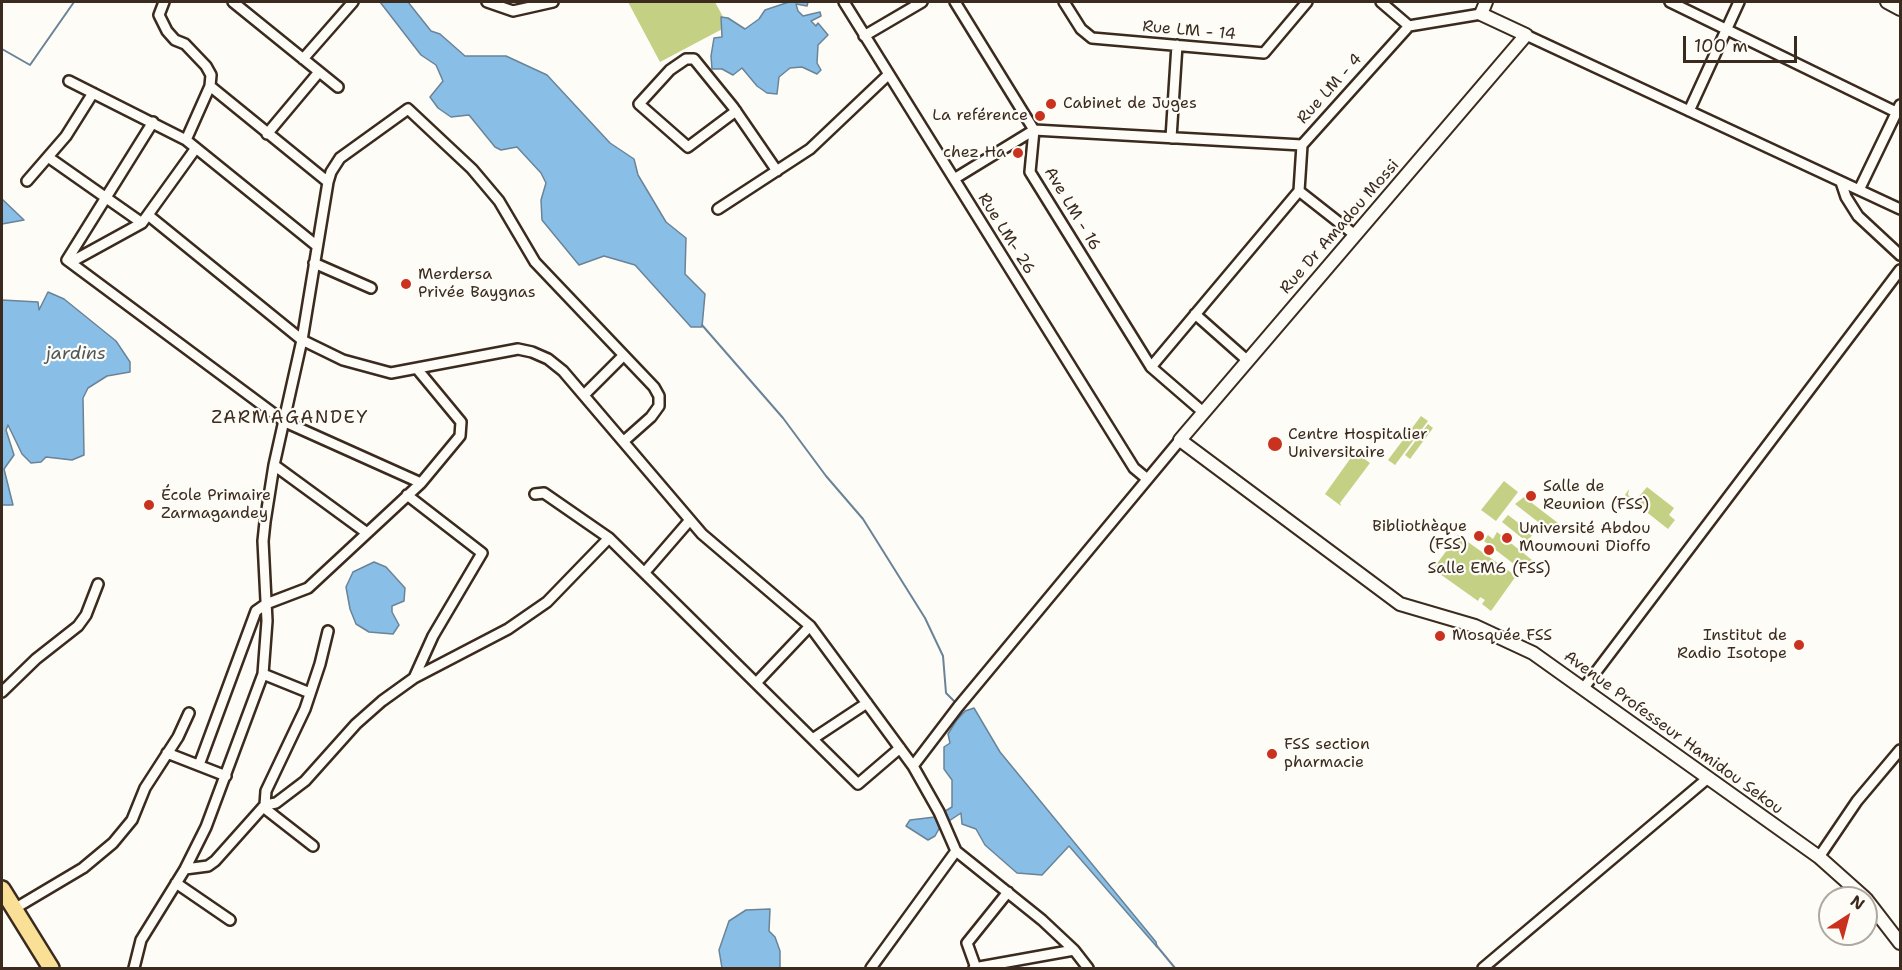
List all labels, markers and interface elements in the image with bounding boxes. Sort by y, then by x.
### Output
street label: Rue LM - 14 [1141,17,1237,45]
scale bar [1686,24,1800,62]
text: 100 m [1694,34,1748,58]
street label: Rue LM - 4 [1293,50,1367,128]
place label: Cabinet de Juges [1063,94,1197,114]
marker: Cabinet de Juges [1044,97,1058,111]
place label: La reférence [932,106,1028,126]
marker: La reférence [1033,109,1047,123]
place label: chez Ha [943,143,1006,163]
marker: chez Ha [1011,146,1025,160]
street label: Rue Dr Amadou Mossi [1276,156,1404,298]
street label: Ave LM - 16 [1040,164,1104,254]
street label: Rue LM- 26 [973,190,1039,278]
place label: Merdersa Privée Baygnas [418,265,536,303]
marker: Merdersa Privée Baygnas [399,277,413,291]
water label: jardins [46,343,106,365]
district label: ZARMAGANDEY [211,407,369,429]
place label: Centre Hospitalier Universitaire [1288,425,1428,463]
marker: Centre Hospitalier Universitaire [1266,435,1284,453]
place label: Salle de Reunion (FSS) [1543,477,1649,515]
place label: École Primaire Zarmagandey [161,486,271,524]
marker: Salle de Reunion (FSS) [1524,489,1538,503]
marker: École Primaire Zarmagandey [142,498,156,512]
place label: Bibliothèque (FSS) [1372,517,1467,555]
place label: Université Abdou Moumouni Dioffo [1519,519,1651,557]
marker: Bibliothèque (FSS) [1472,529,1486,543]
marker: Université Abdou Moumouni Dioffo [1500,531,1514,545]
marker: Salle EM6 (FSS) [1482,543,1496,557]
place label: Salle EM6 (FSS) [1428,559,1550,579]
place label: Mosquée FSS [1452,626,1552,646]
place label: Institut de Radio Isotope [1677,626,1787,664]
marker: Mosquée FSS [1433,629,1447,643]
marker: Institut de Radio Isotope [1792,638,1806,652]
street label: Avenue Professeur Hamidou Sekou [1560,647,1786,819]
place label: FSS section pharmacie [1284,735,1370,773]
marker: FSS section pharmacie [1265,747,1279,761]
north arrow [1818,886,1878,946]
text: N [1846,890,1869,915]

